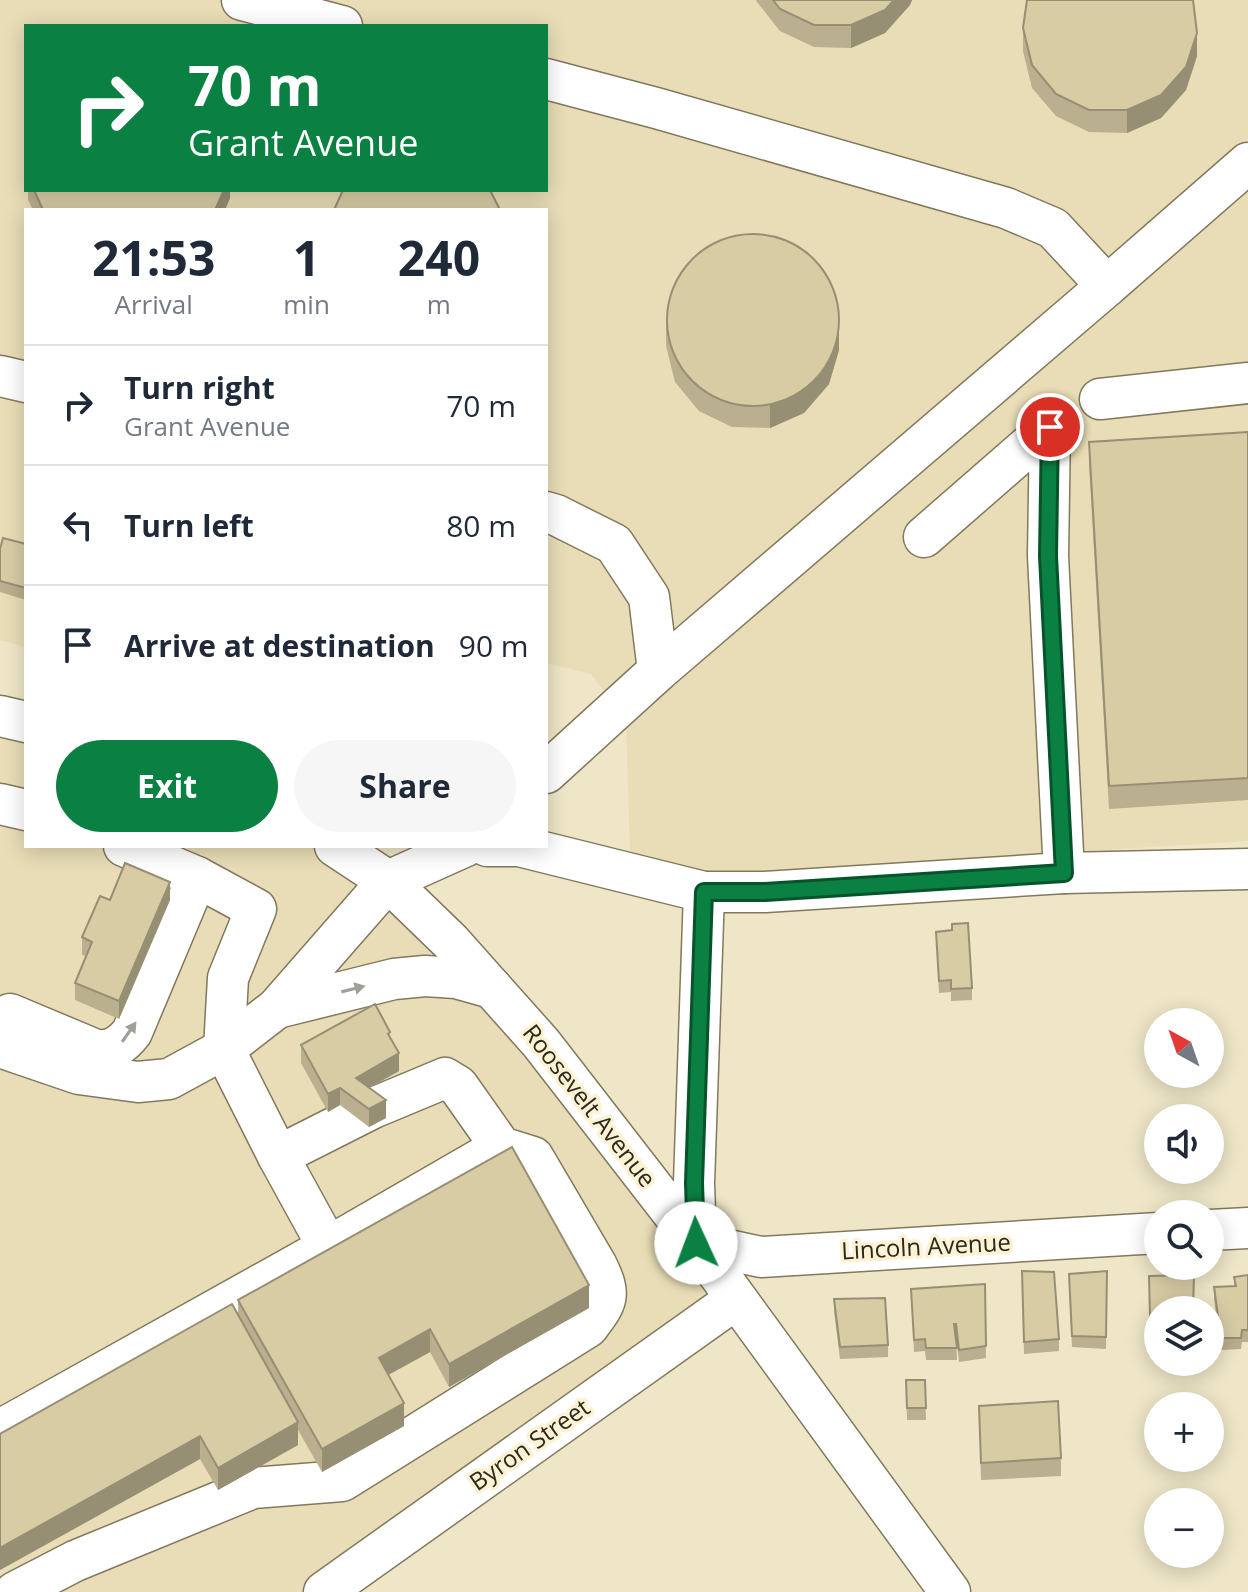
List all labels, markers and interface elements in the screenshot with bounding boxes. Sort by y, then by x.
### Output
text: 70 m [188,46,322,122]
icon: right [56,56,160,160]
text: Grant Avenue [188,118,418,167]
text: 21:53 [92,225,215,290]
text: 1 [293,225,320,290]
text: 240 [398,225,480,290]
text: Arrival [114,286,193,322]
text: min [283,286,330,322]
text: m [427,286,451,322]
text: Turn right [124,367,275,408]
icon: right [56,383,100,427]
text: 70 m [446,385,516,426]
pin [1016,393,1084,461]
icon: arrive [1028,405,1072,449]
text: Grant Avenue [124,408,290,444]
icon: left [56,503,100,547]
text: Turn left [124,505,254,546]
text: 80 m [446,505,516,546]
icon: arrive [56,623,100,667]
text: Arrive at destination [124,625,435,666]
text: 90 m [459,625,529,666]
button: Exit [56,740,278,832]
button: Share [294,740,516,832]
one-way arrow [340,983,365,995]
north arrow [1144,1008,1224,1088]
map controls [1144,1008,1224,1568]
street label: Roosevelt Avenue [516,1017,664,1193]
one-way arrow [121,1021,137,1043]
button: sound [1144,1104,1224,1184]
button: search [1144,1200,1224,1280]
position arrow [654,1201,738,1285]
street label: Lincoln Avenue [840,1225,1012,1266]
button: layers [1144,1296,1224,1376]
street label: Byron Street [462,1390,596,1497]
button: + [1144,1392,1224,1472]
button: − [1144,1488,1224,1568]

